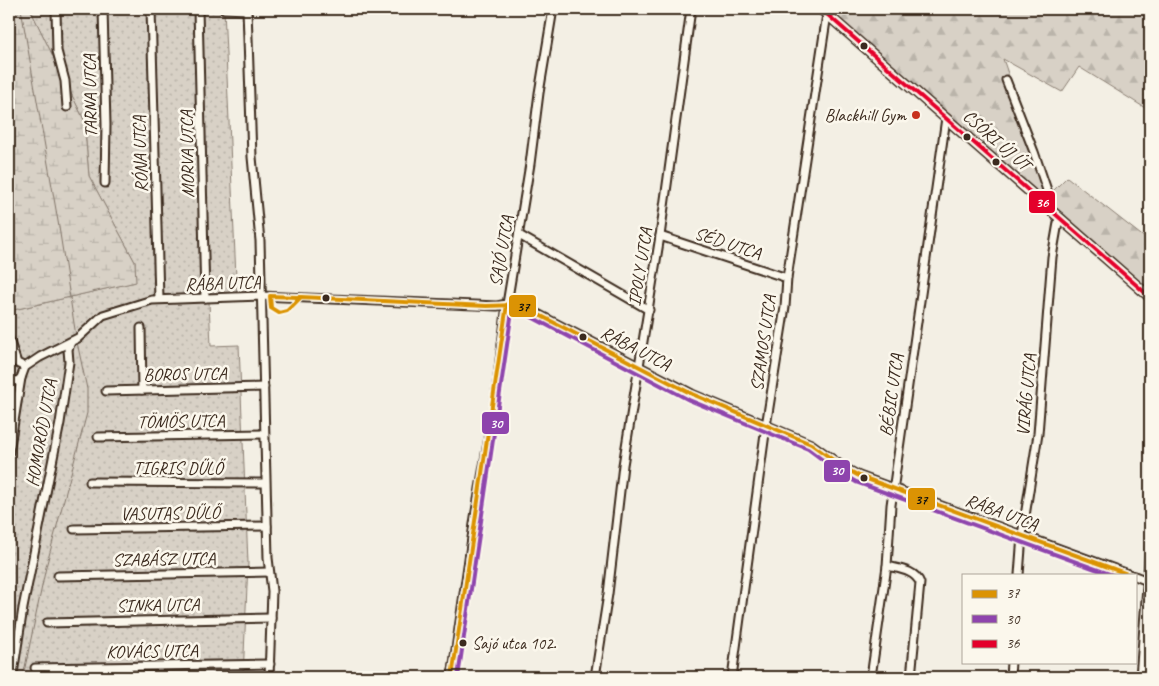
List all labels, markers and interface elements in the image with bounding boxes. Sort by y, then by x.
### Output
unlabelled marker [859,41,869,51]
street label: TARNA UTCA [78,53,102,138]
place label: Blackhill Gym [825,104,907,126]
street label: CSÓRI ÚJ ÚT [959,105,1038,178]
street label: MORVA UTCA [175,109,199,198]
marker: Blackhill Gym [910,109,922,121]
street label: RÓNA UTCA [128,114,152,193]
unlabelled marker [962,132,972,142]
unlabelled marker [991,157,1001,167]
line badge: 36 [1028,190,1056,214]
text: 36 [1036,194,1050,211]
street label: SAJÓ UTCA [484,213,518,288]
street label: SÉD UTCA [692,222,765,264]
street label: IPOLY UTCA [623,225,657,308]
street label: RÁBA UTCA [185,271,262,295]
unlabelled marker [321,293,331,303]
street label: SZAMOS UTCA [745,293,781,392]
line badge: 37 [508,294,537,318]
text: 37 [517,298,531,315]
street label: RÁBA UTCA [597,321,676,375]
unlabelled marker [578,332,588,342]
street label: BÉBIC UTCA [874,351,908,438]
street label: VIRÁG UTCA [1011,352,1041,437]
street label: BOROS UTCA [143,362,228,386]
street label: HOMORÓD UTCA [21,377,61,488]
street label: TÖMÖS UTCA [137,409,226,433]
line badge: 30 [481,411,510,435]
text: 30 [490,415,504,432]
street label: TIGRIS DŰLŐ [133,457,227,479]
line badge: 30 [823,459,851,483]
text: 30 [831,462,845,479]
unlabelled marker [859,473,869,483]
line badge: 37 [907,487,936,511]
street label: RÁBA UTCA [963,489,1042,536]
text: 37 [915,491,929,508]
street label: VASUTAS DŰLŐ [120,501,224,525]
street label: SZABÁSZ UTCA [112,547,217,571]
legend [962,574,1136,664]
text: 37 [1006,584,1021,603]
street label: SINKA UTCA [116,593,201,617]
text: 30 [1006,610,1021,629]
place label: Sajó utca 102. [472,633,557,654]
text: 36 [1006,634,1021,653]
marker: Sajó utca 102. [458,638,468,648]
street label: KOVÁCS UTCA [106,639,199,663]

